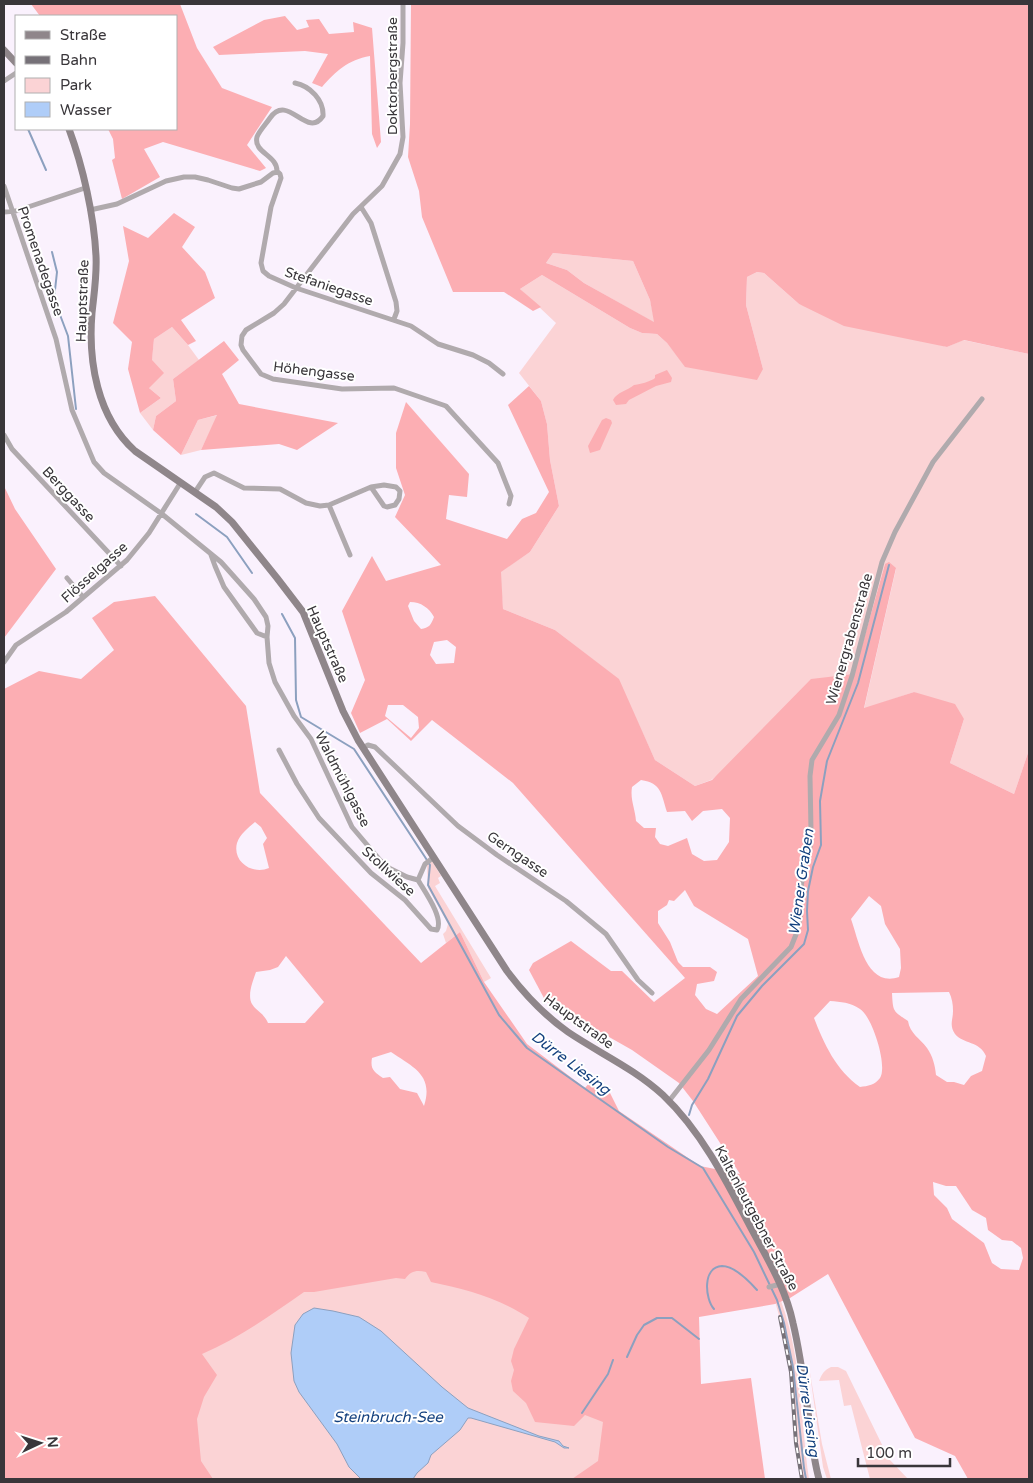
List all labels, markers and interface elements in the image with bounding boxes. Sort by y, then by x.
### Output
legend [15,15,178,130]
street label: Doktorbergstraße [384,17,401,135]
text: Straße [60,26,106,44]
text: Bahn [60,51,97,69]
text: Park [60,76,92,94]
text: Wasser [60,101,112,119]
street label: Promenadegasse [14,204,67,318]
street label: Hauptstraße [73,259,92,343]
street label: Stefaniegasse [282,263,375,310]
street label: Höhengasse [272,358,356,385]
street label: Berggasse [39,463,99,526]
street label: Flösselgasse [58,538,131,607]
street label: Wienergrabenstraße [823,571,876,707]
street label: Hauptstraße [303,603,352,686]
street label: Waldmühlgasse [311,729,374,830]
water label: Wiener Graben [785,827,817,936]
street label: Gerngasse [484,828,552,881]
street label: Stollwiese [358,843,419,900]
street label: Hauptstraße [540,990,617,1053]
water label: Dürre Liesing [528,1027,615,1099]
street label: Kaltenleutgebner Straße [711,1143,802,1294]
water label: Dürre Liesing [793,1362,824,1459]
water label: Steinbruch-See [333,1408,444,1426]
north arrow [15,1418,65,1468]
text: N [44,1436,61,1448]
scale bar [858,1436,950,1468]
text: 100 m [866,1444,912,1462]

